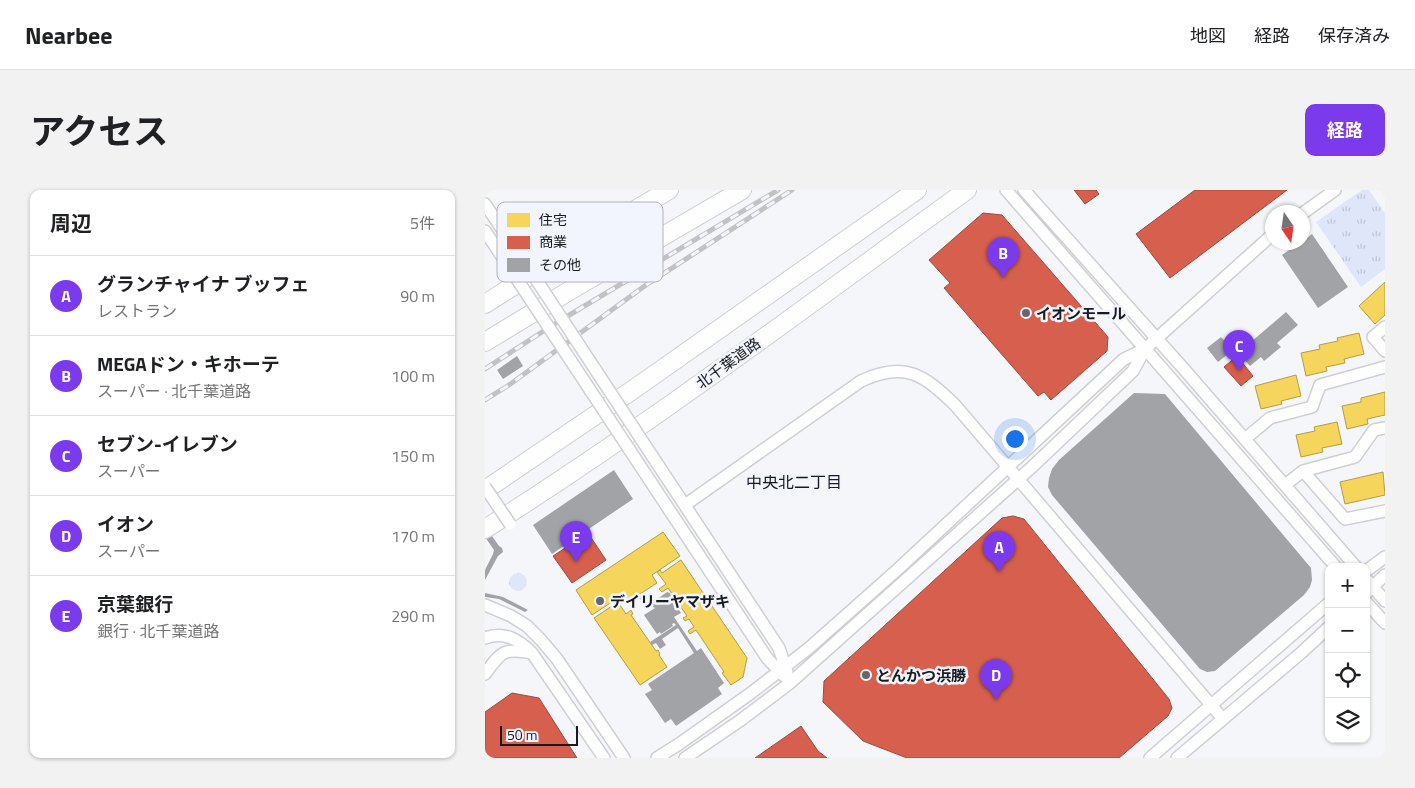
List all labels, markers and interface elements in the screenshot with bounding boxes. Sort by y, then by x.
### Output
text: Nearbee [25,17,112,53]
text: 地図 [1190,22,1226,49]
text: 経路 [1254,22,1290,49]
text: 保存済み [1318,22,1390,49]
text: アクセス [30,104,168,158]
button: 経路 [1305,104,1385,156]
legend [497,202,663,282]
north arrow [1265,205,1310,250]
text: 周辺 [50,207,92,239]
text: 住宅 [539,209,567,230]
text: 5件 [410,211,435,235]
text: 商業 [539,231,567,252]
pin: B [987,237,1019,278]
text: その他 [539,254,581,275]
text: グランチャイナ ブッフェ [97,269,310,298]
text: A [61,284,71,308]
text: 90 m [400,284,435,308]
text: レストラン [97,299,177,323]
place label: イオンモール [1036,302,1126,325]
marker: イオンモール [1020,307,1032,319]
pin: C [1223,330,1255,371]
street label: 北千葉道路 [691,332,765,394]
text: MEGAドン・キホーテ [97,349,280,378]
text: B [61,364,71,388]
text: 100 m [391,364,435,388]
text: スーパー · 北千葉道路 [97,379,251,403]
your location [1002,426,1028,452]
text: セブン-イレブン [97,429,238,458]
text: C [62,444,70,468]
text: 150 m [391,444,435,468]
text: スーパー [97,459,161,483]
district label: 中央北二丁目 [746,470,842,494]
text: イオン [97,509,154,538]
pin: E [560,521,592,562]
text: D [61,524,71,548]
text: 170 m [391,524,435,548]
pin: A [983,531,1015,572]
text: スーパー [97,539,161,563]
map controls [1325,563,1370,743]
button: + [1325,563,1370,608]
text: 京葉銀行 [97,589,173,618]
place label: デイリーヤマザキ [610,590,730,613]
marker: デイリーヤマザキ [594,595,606,607]
text: E [62,604,70,628]
text: 290 m [391,604,435,628]
button: − [1325,608,1370,653]
text: 銀行 · 北千葉道路 [97,619,220,643]
button: locate [1325,653,1370,698]
pin: D [980,659,1012,700]
place label: とんかつ浜勝 [876,664,966,687]
marker: とんかつ浜勝 [860,669,872,681]
button: layers [1325,698,1370,743]
scale bar [500,723,577,746]
text: 50 m [507,724,537,745]

